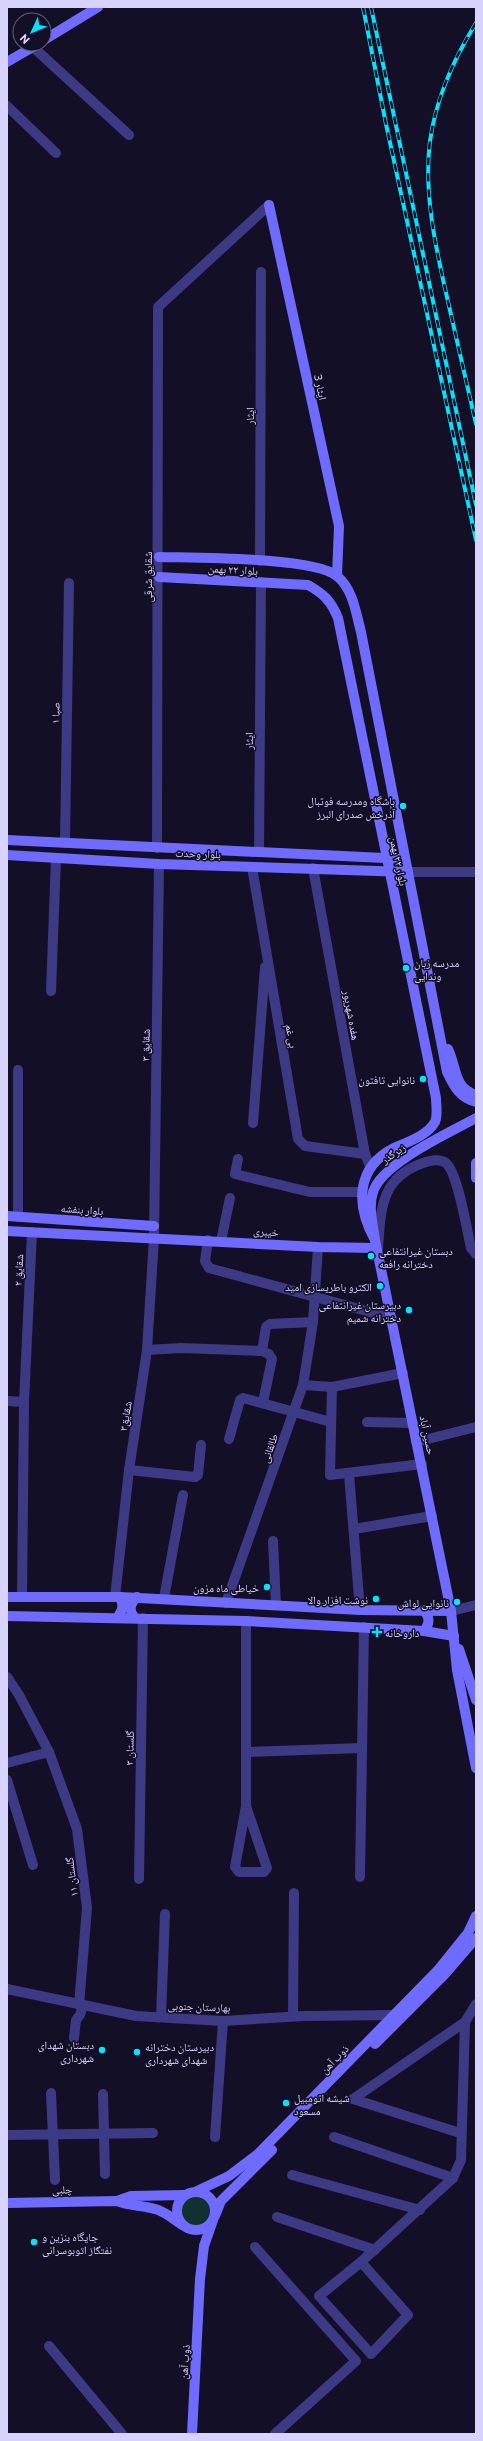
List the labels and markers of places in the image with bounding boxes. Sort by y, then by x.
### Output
place label: باشگاه ومدرسه فوتبال آذرخش صدرای البرز [308,794,395,821]
marker: باشگاه ومدرسه فوتبال آذرخش صدرای البرز [398,801,408,811]
place label: مدرسه زبان وندایی [414,956,459,983]
marker: مدرسه زبان وندایی [401,963,411,973]
place label: نانوایی تافتون [358,1073,415,1087]
marker: نانوایی تافتون [418,1074,428,1084]
place label: دبستان غیرانتفاعی دخترانه رافعه [379,1244,453,1270]
marker: دبستان غیرانتفاعی دخترانه رافعه [366,1251,376,1261]
place label: الکترو باطریسازی امید [285,1280,372,1294]
marker: الکترو باطریسازی امید [375,1281,385,1291]
place label: دبیرستان غیرانتفاعی دخترانه شمیم [319,1298,401,1326]
marker: دبیرستان غیرانتفاعی دخترانه شمیم [404,1305,414,1315]
place label: خیاطی ماه مزون [193,1581,259,1595]
marker: خیاطی ماه مزون [262,1582,272,1592]
place label: نوشت افزار والا [307,1593,368,1606]
marker: نوشت افزار والا [371,1594,381,1604]
place label: نانوایی لواش [398,1596,449,1610]
marker: نانوایی لواش [452,1597,462,1607]
place label: داروخانه [385,1626,420,1639]
marker: داروخانه [372,1627,382,1637]
place label: دبستان شهدای شهرداری [38,2038,94,2065]
place label: دبیرستان دخترانه شهدای شهرداری [145,2040,215,2067]
marker: دبستان شهدای شهرداری [97,2045,107,2055]
marker: دبیرستان دخترانه شهدای شهرداری [132,2047,142,2057]
place label: شیشه اتومبیل مسعود [294,2091,350,2117]
marker: شیشه اتومبیل مسعود [281,2098,291,2108]
place label: جایگاه بنزین و نفتگاز اتوبوسرانی [42,2230,112,2257]
marker: جایگاه بنزین و نفتگاز اتوبوسرانی [29,2237,39,2247]

